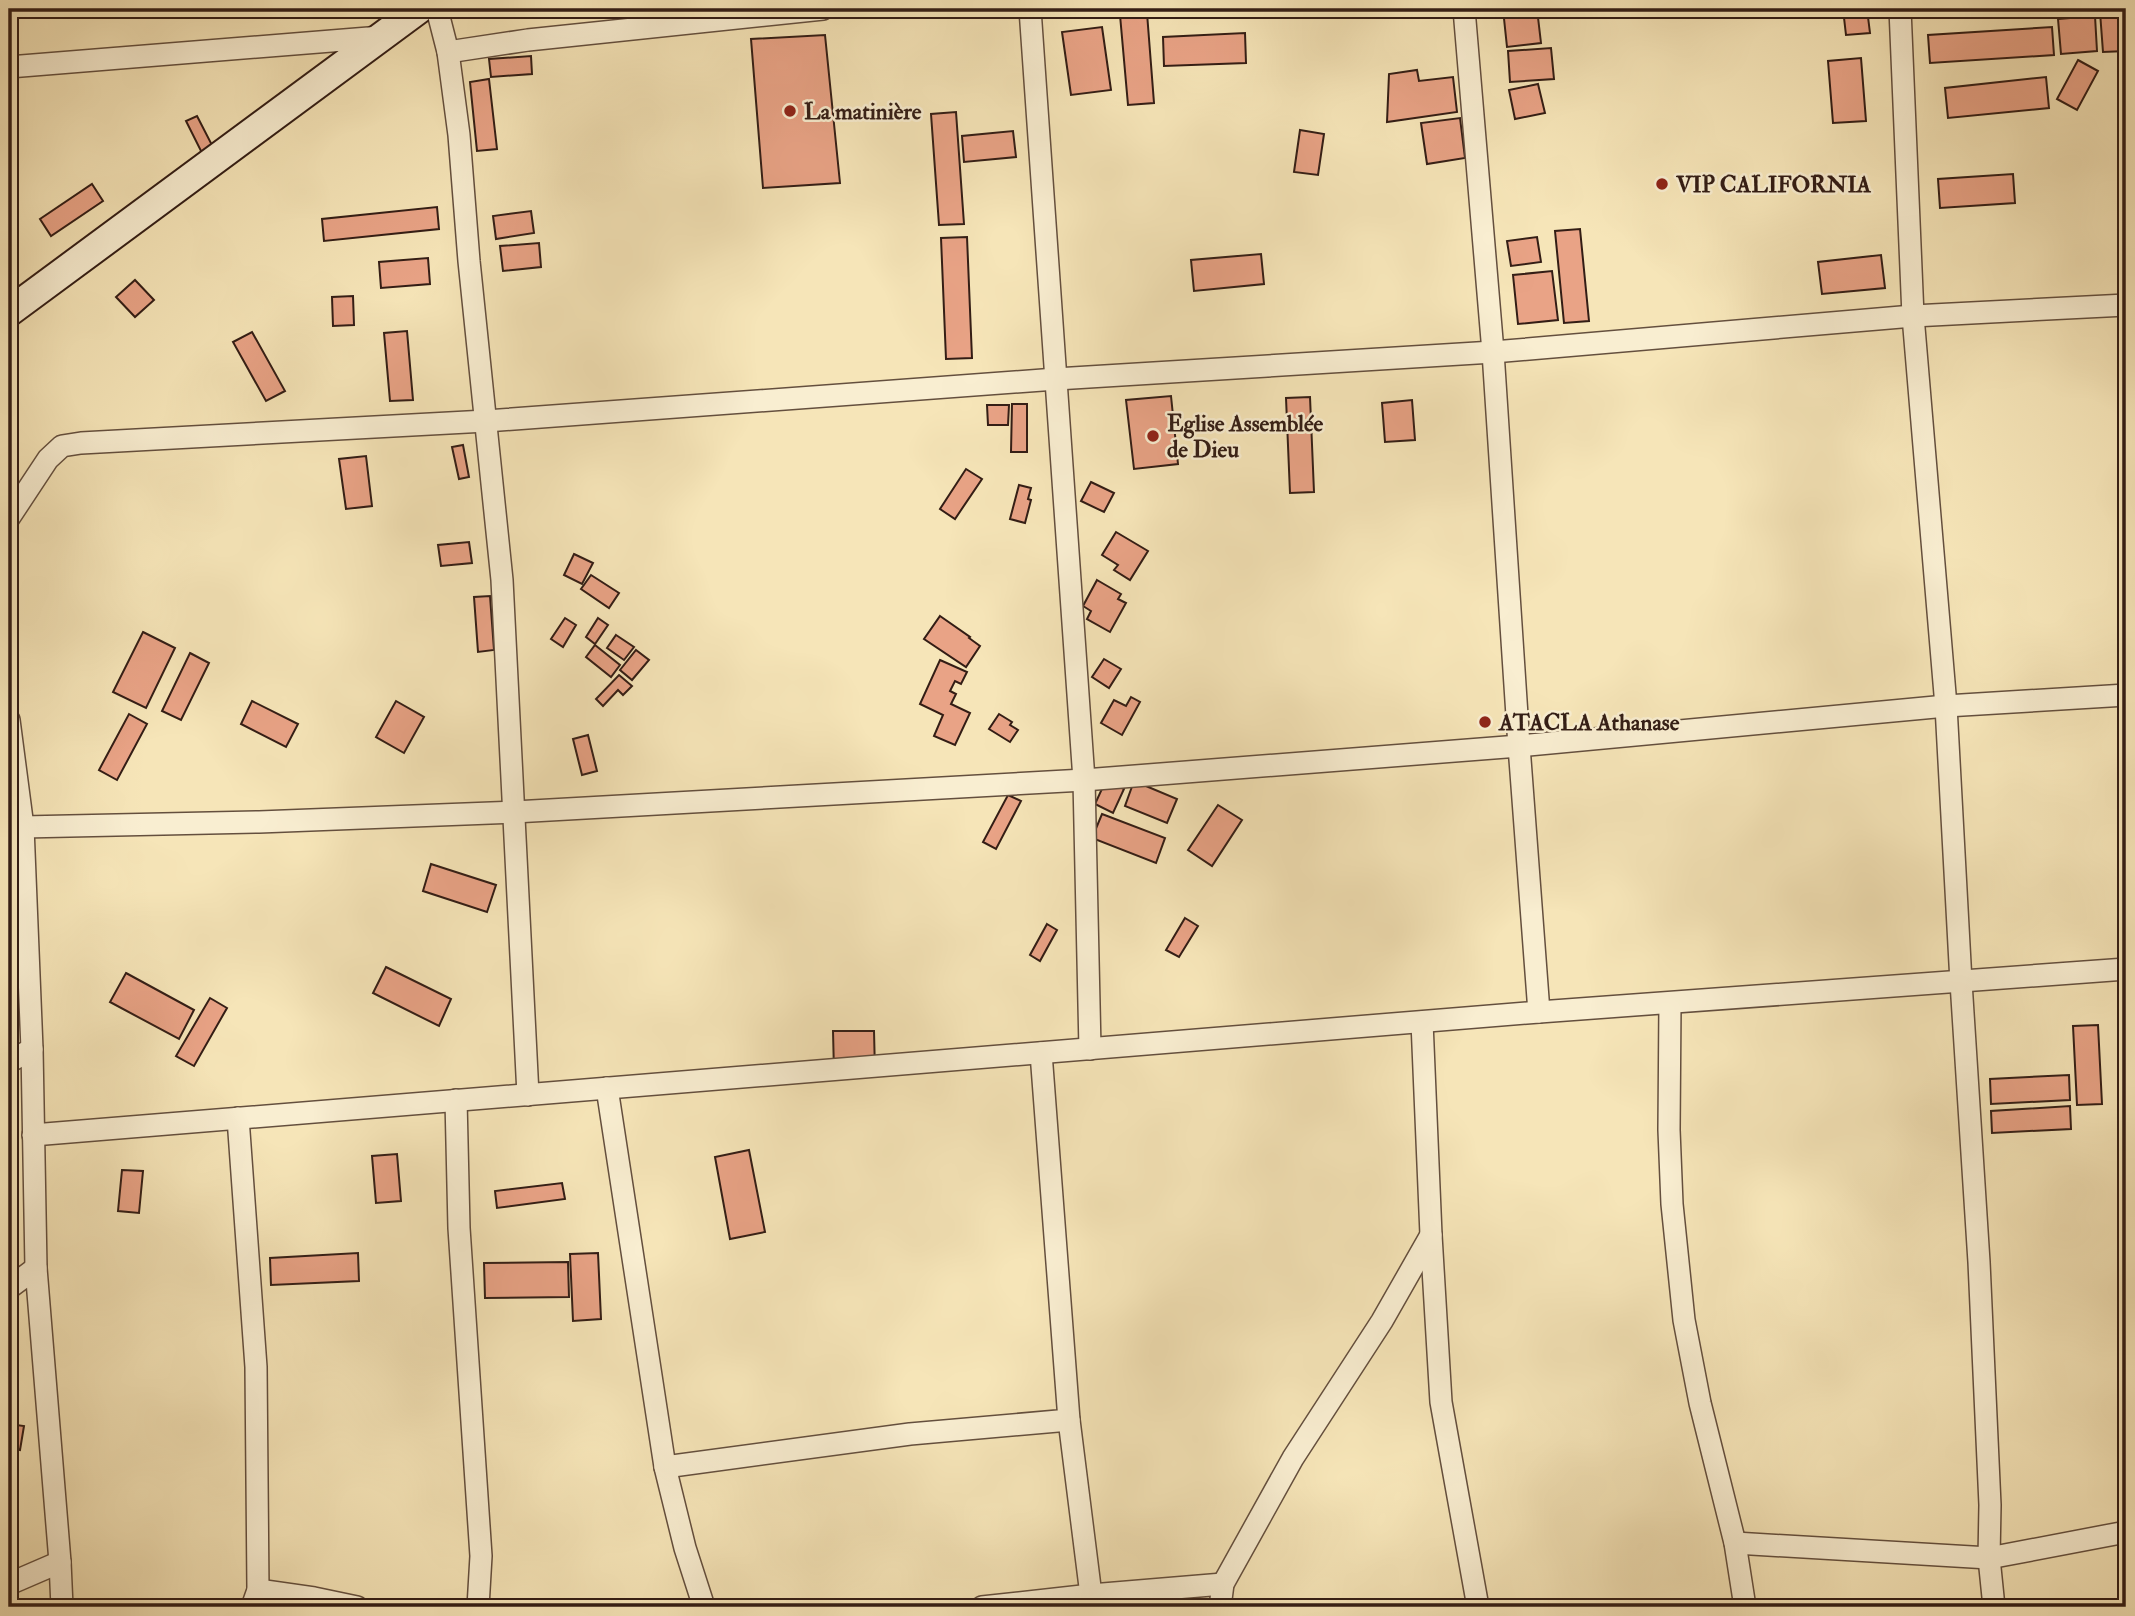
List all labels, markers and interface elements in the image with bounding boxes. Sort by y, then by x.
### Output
place label: La matinière [804,97,922,126]
marker: La matinière [782,103,798,119]
place label: VIP CALIFORNIA [1675,170,1871,199]
marker: VIP CALIFORNIA [1654,176,1670,192]
place label: Eglise Assemblée de Dieu [1167,409,1324,464]
marker: Eglise Assemblée de Dieu [1145,428,1161,444]
place label: ATACLA Athanase [1498,708,1680,737]
marker: ATACLA Athanase [1477,714,1493,730]

